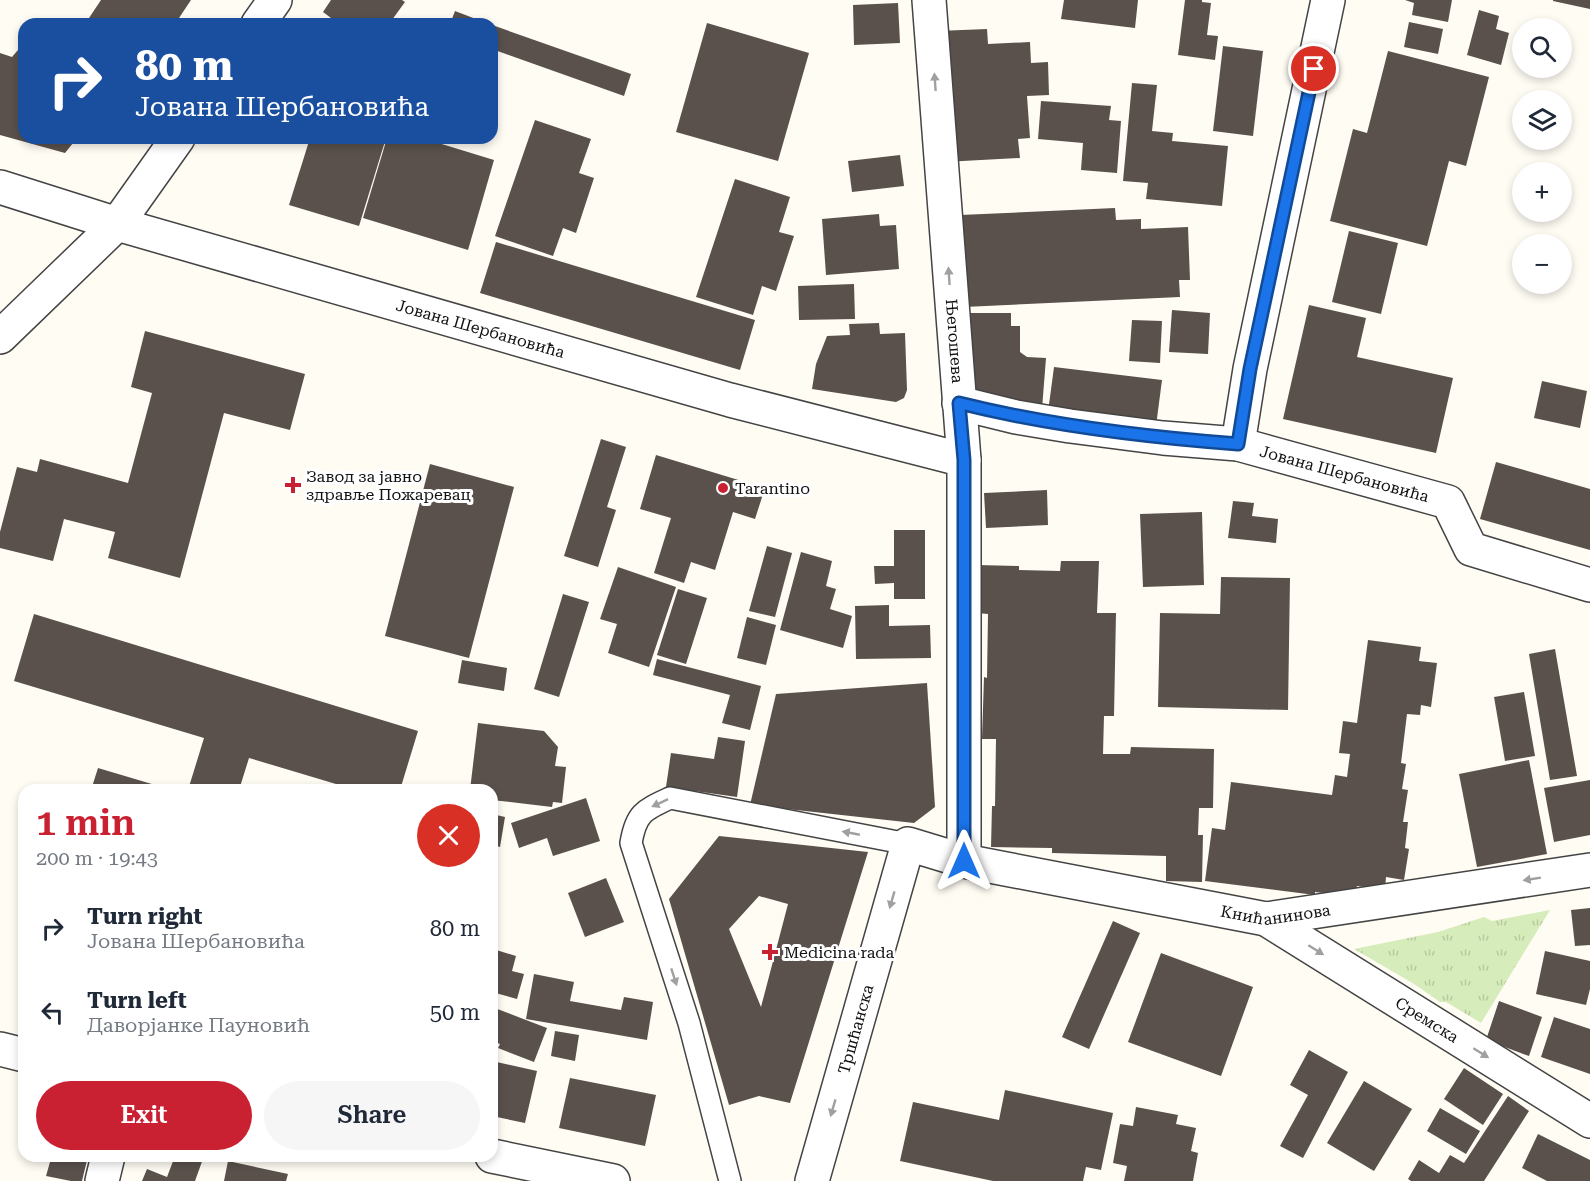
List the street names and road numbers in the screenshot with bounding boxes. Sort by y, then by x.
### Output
street label: Јована Шербановића [394,296,567,362]
street label: Његошева [942,298,967,384]
street label: Јована Шербановића [1258,442,1431,506]
street label: Книћанинова [1219,900,1332,929]
street label: Тршћанска [834,982,878,1076]
street label: Сремска [1392,993,1462,1047]

